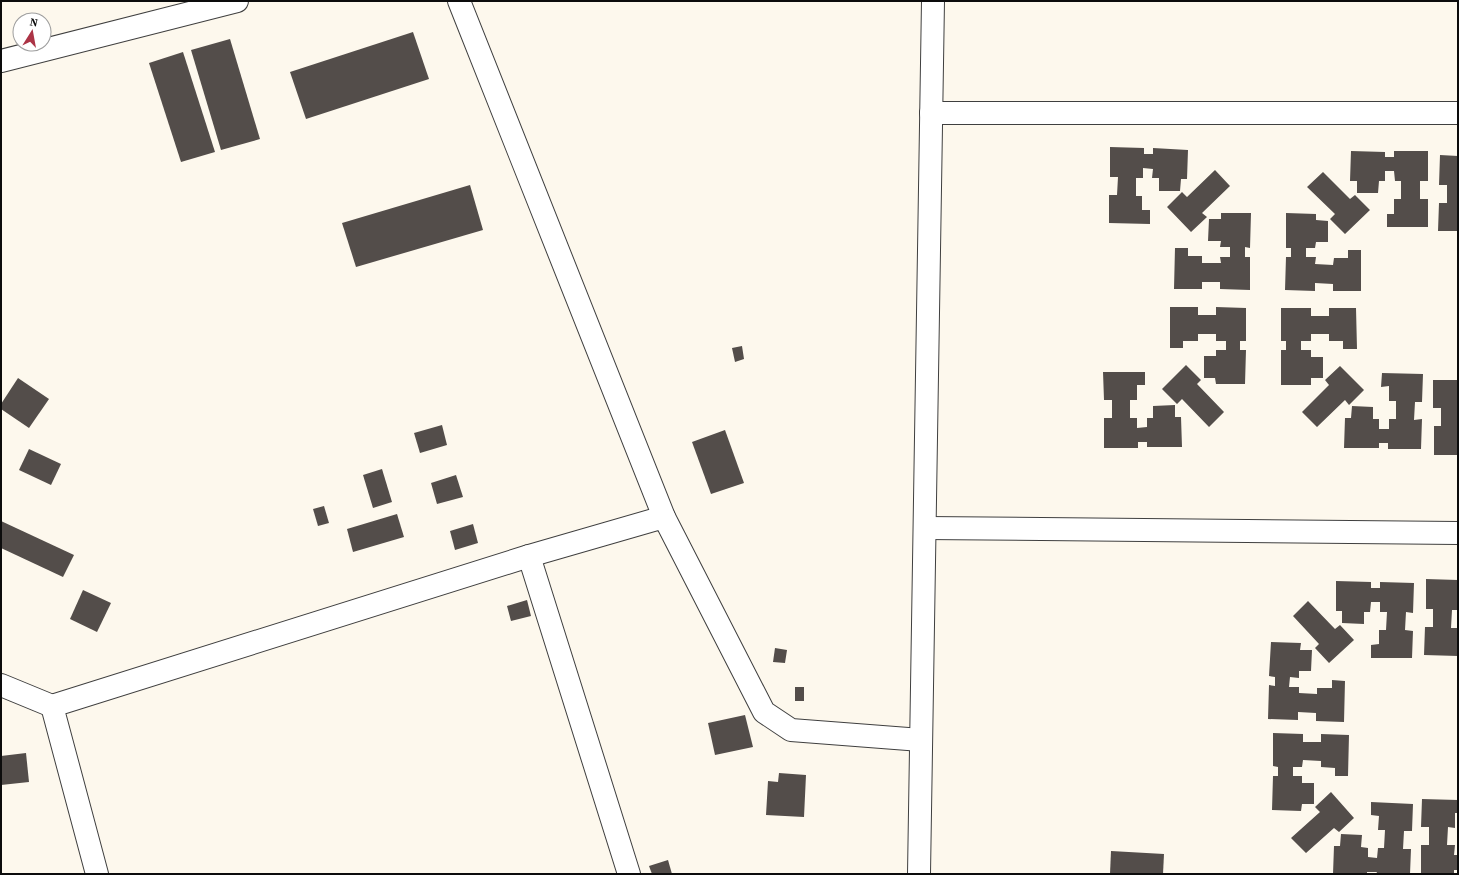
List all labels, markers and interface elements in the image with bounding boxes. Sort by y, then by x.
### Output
north arrow [12,12,52,52]
text: N [28,15,39,31]

